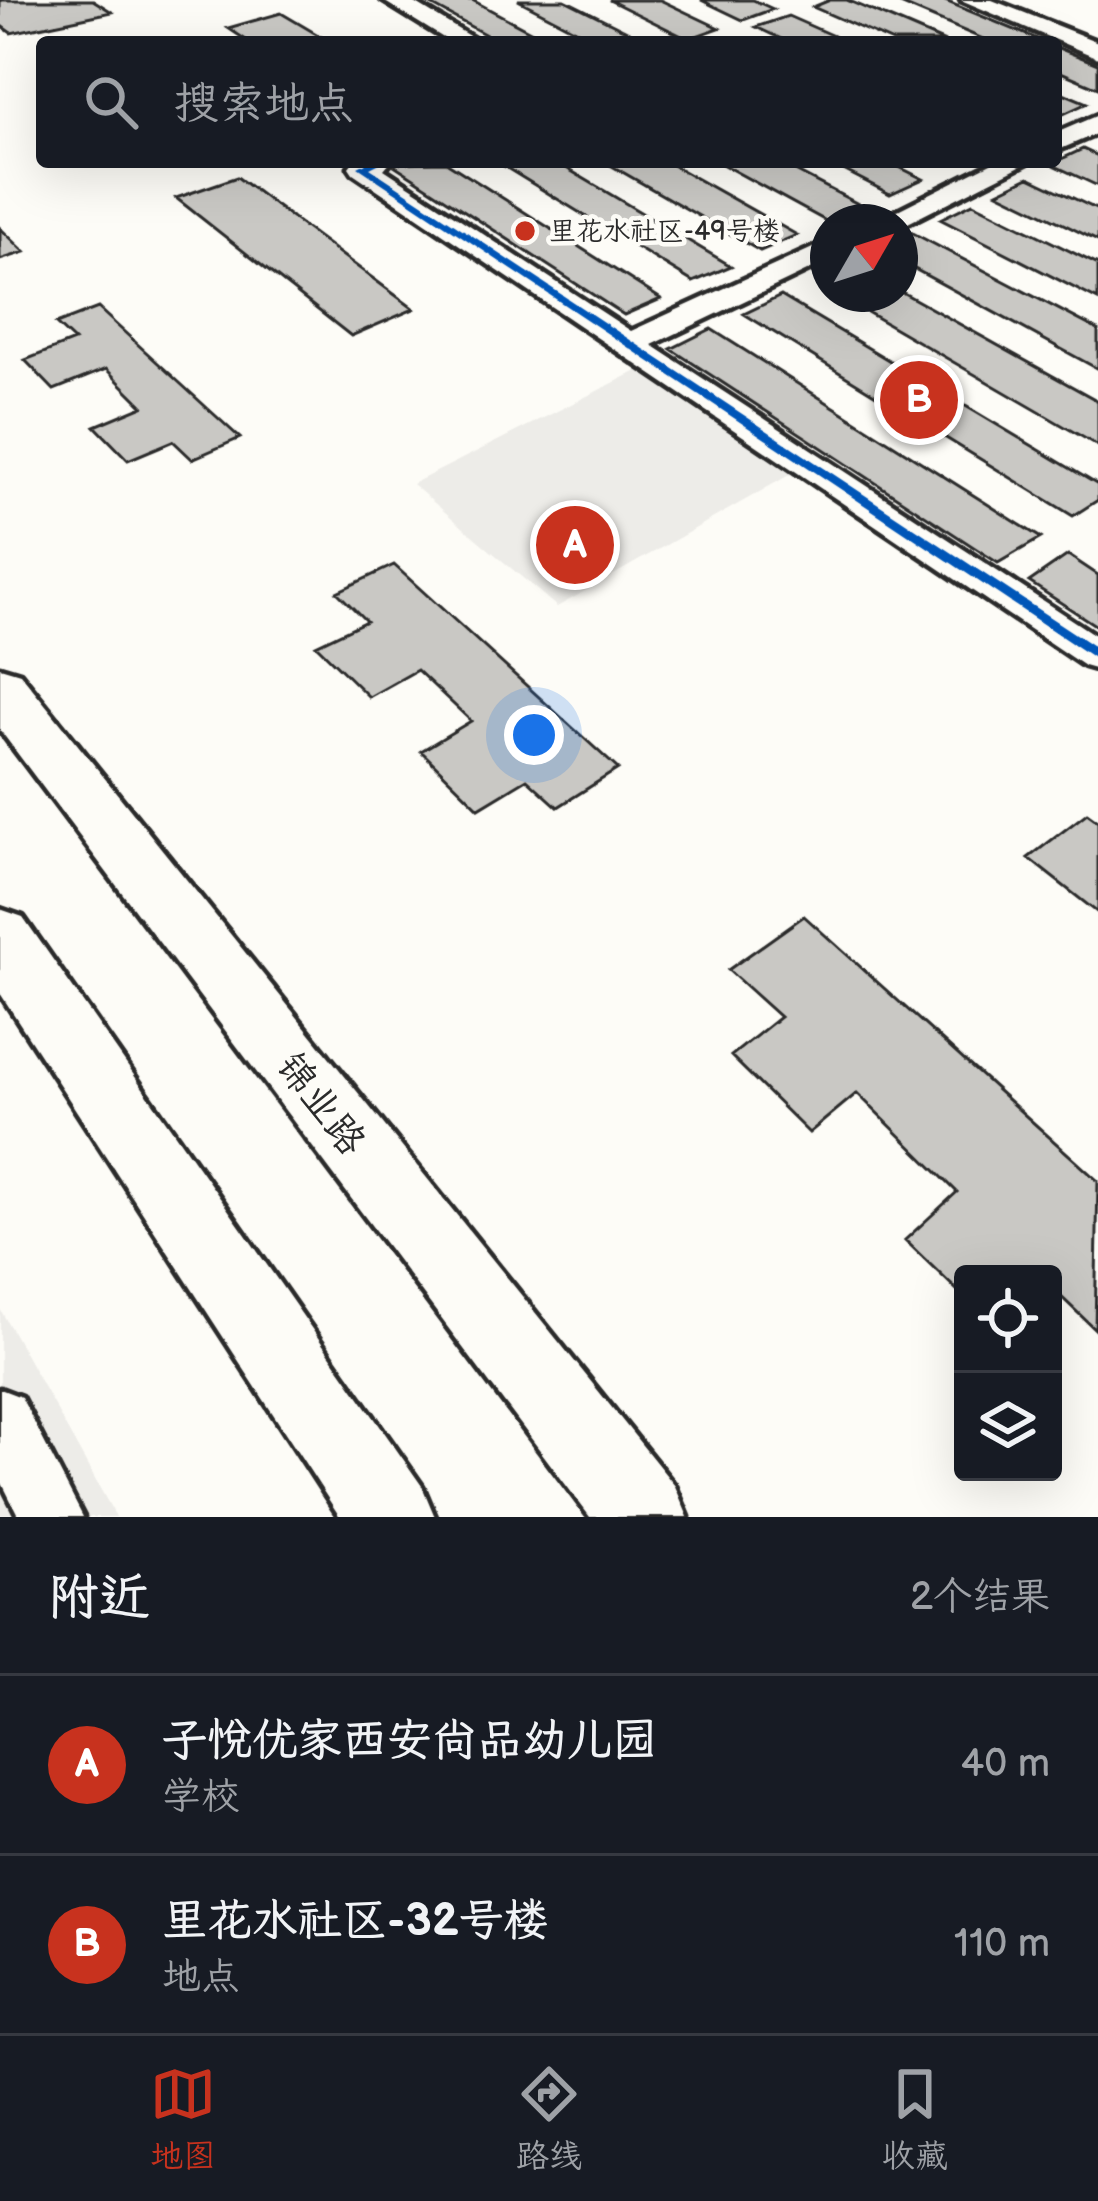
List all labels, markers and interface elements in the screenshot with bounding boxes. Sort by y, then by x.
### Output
search box [36,36,1062,168]
icon: search [78,69,144,135]
text: 搜索地点 [174,77,354,132]
north arrow [810,204,918,312]
place label: 里花水社区-49号楼 [549,216,780,248]
marker: 里花水社区-49号楼 [512,218,538,244]
pin: B [880,355,958,445]
pin: A [536,500,614,590]
your location [504,705,564,765]
street label: 锦业路 [265,1044,375,1165]
map controls [954,1265,1062,1481]
button: locate [954,1265,1062,1373]
button: layers [954,1373,1062,1481]
text: 附近 [48,1568,150,1629]
text: 2个结果 [910,1574,1050,1621]
text: 子悦优家西安尚品幼儿园 [162,1714,657,1769]
text: A [75,1741,99,1788]
text: 40 m [960,1741,1050,1788]
text: 学校 [162,1774,240,1821]
text: 里花水社区-32号楼 [162,1894,549,1949]
text: B [73,1921,101,1968]
text: 110 m [954,1921,1050,1968]
text: 地点 [162,1954,240,2001]
tab: 地图 [150,2061,216,2177]
tab: 路线 [516,2061,582,2177]
tab: 收藏 [882,2061,948,2177]

